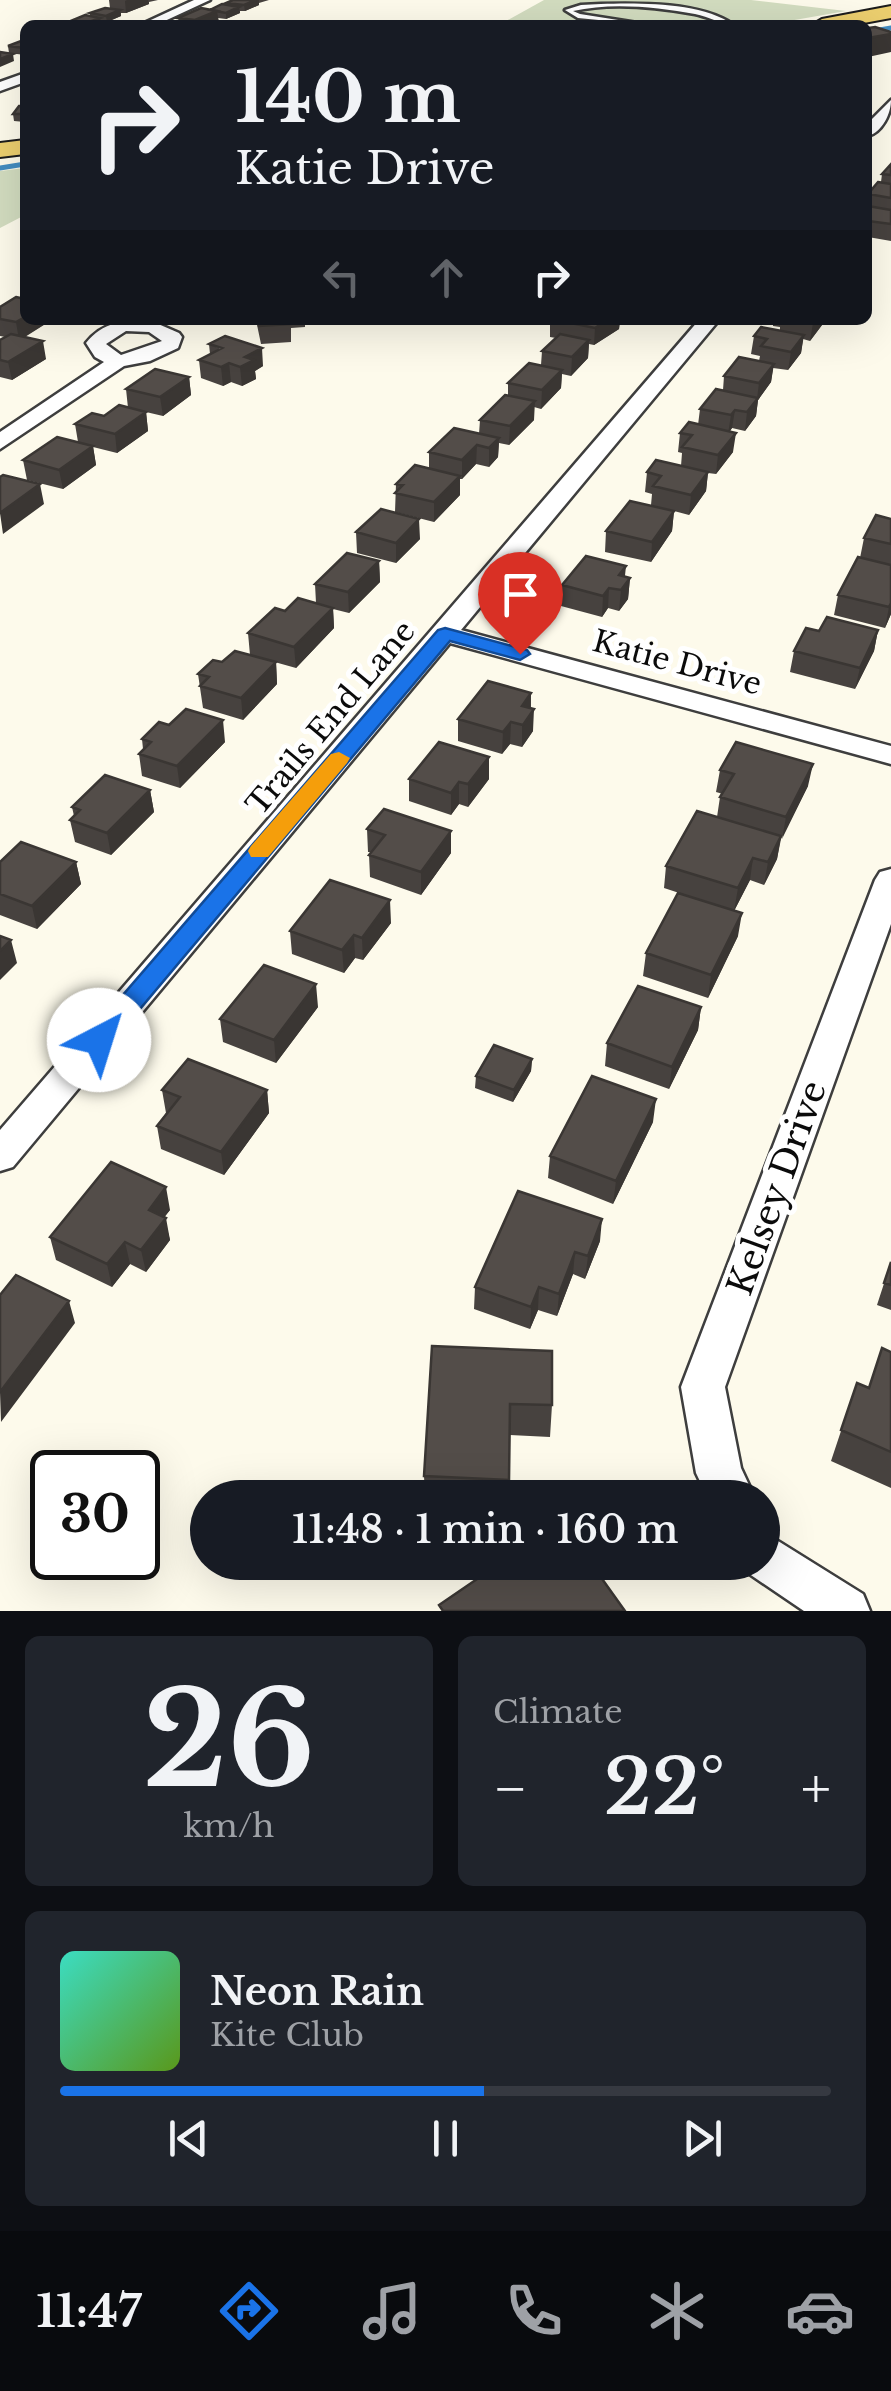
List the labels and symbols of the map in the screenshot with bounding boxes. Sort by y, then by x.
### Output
pin [478,552,563,655]
street label: Trails End Lane [238,613,423,823]
street label: Katie Drive [589,622,766,703]
position arrow [47,988,151,1092]
street label: Kelsey Drive [718,1075,835,1301]
speed limit sign: 30 [30,1450,160,1580]

